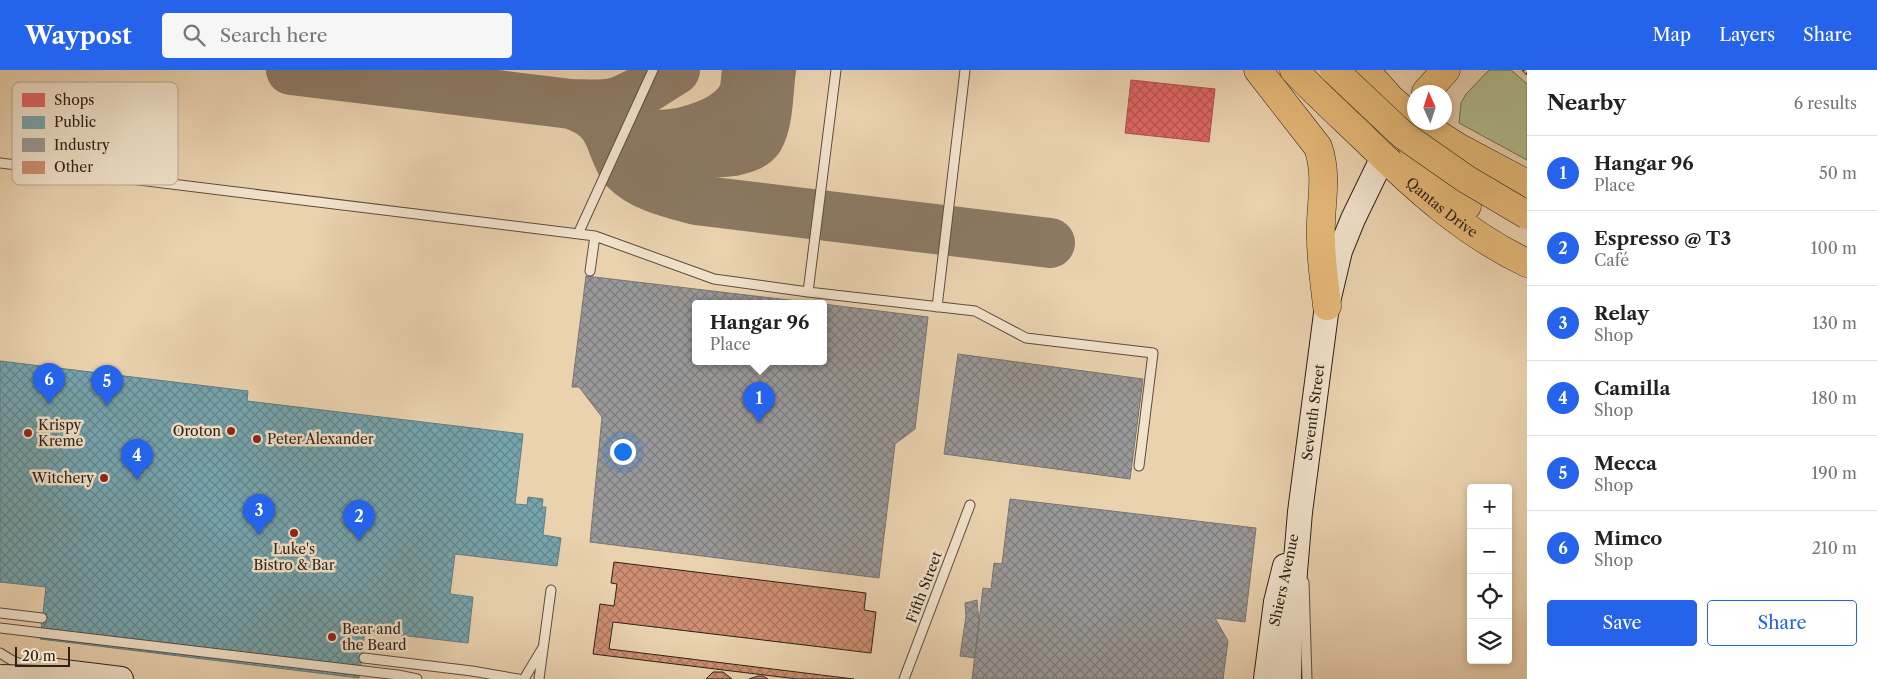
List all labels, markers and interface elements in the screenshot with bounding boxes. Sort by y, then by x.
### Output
search box [162,13,512,58]
text: Waypost [25,21,132,50]
icon: search [180,21,208,49]
text: Search here [220,24,327,47]
text: Map [1653,24,1691,46]
text: Layers [1719,24,1775,46]
text: Share [1803,24,1852,46]
legend [12,82,178,185]
north arrow [1407,85,1452,130]
text: Nearby [1547,90,1626,115]
text: Shops [54,91,94,109]
text: 6 results [1794,93,1857,113]
text: Public [54,113,96,131]
text: Industry [54,136,110,154]
text: Hangar 96 [1594,152,1694,175]
text: Other [54,158,93,176]
text: 1 [1559,163,1567,183]
text: 50 m [1819,163,1857,183]
street label: Qantas Drive [1402,173,1481,241]
text: Place [1594,175,1635,195]
text: Espresso @ T3 [1594,227,1731,250]
text: 2 [1558,238,1568,258]
text: 100 m [1811,238,1857,258]
text: Café [1594,250,1629,270]
popup [692,300,827,365]
text: Relay [1594,302,1649,325]
text: Hangar 96 [710,311,809,334]
text: 3 [1558,313,1568,333]
text: 130 m [1812,313,1857,333]
text: Shop [1594,325,1633,345]
text: Place [710,334,751,354]
pin: 6 [33,363,65,404]
street label: Seventh Street [1298,363,1328,462]
pin: 5 [91,365,123,406]
text: Camilla [1594,377,1670,400]
pin: 1 [743,382,775,423]
text: 4 [1558,388,1568,408]
text: 180 m [1811,388,1857,408]
text: Shop [1594,400,1633,420]
place label: Krispy Kreme [38,416,83,450]
place label: Oroton [173,422,221,440]
marker: Oroton [225,425,237,437]
marker: Krispy Kreme [22,427,34,439]
place label: Peter Alexander [267,430,374,448]
marker: Peter Alexander [251,433,263,445]
pin: 4 [121,439,153,480]
your location [610,439,636,465]
text: Mecca [1594,452,1657,475]
text: 5 [1559,463,1567,483]
text: 190 m [1812,463,1857,483]
place label: Witchery [31,469,94,487]
marker: Witchery [98,472,110,484]
text: Shop [1594,475,1633,495]
map controls [1467,484,1512,664]
button: + [1467,484,1512,529]
pin: 3 [243,494,275,535]
pin: 2 [343,500,375,541]
marker: Luke's Bistro & Bar [288,527,300,539]
text: Mimco [1594,527,1662,550]
button: − [1467,529,1512,574]
street label: Shiers Avenue [1265,532,1303,628]
text: 6 [1558,538,1568,558]
text: 210 m [1812,538,1857,558]
place label: Luke's Bistro & Bar [253,540,335,574]
street label: Fifth Street [902,549,946,625]
text: Shop [1594,550,1633,570]
button: locate [1467,574,1512,619]
button: Save [1547,600,1697,646]
button: Share [1707,600,1857,646]
button: layers [1467,619,1512,664]
place label: Bear and the Beard [342,620,407,654]
marker: Bear and the Beard [326,631,338,643]
scale bar [15,644,70,667]
text: 20 m [22,647,56,665]

